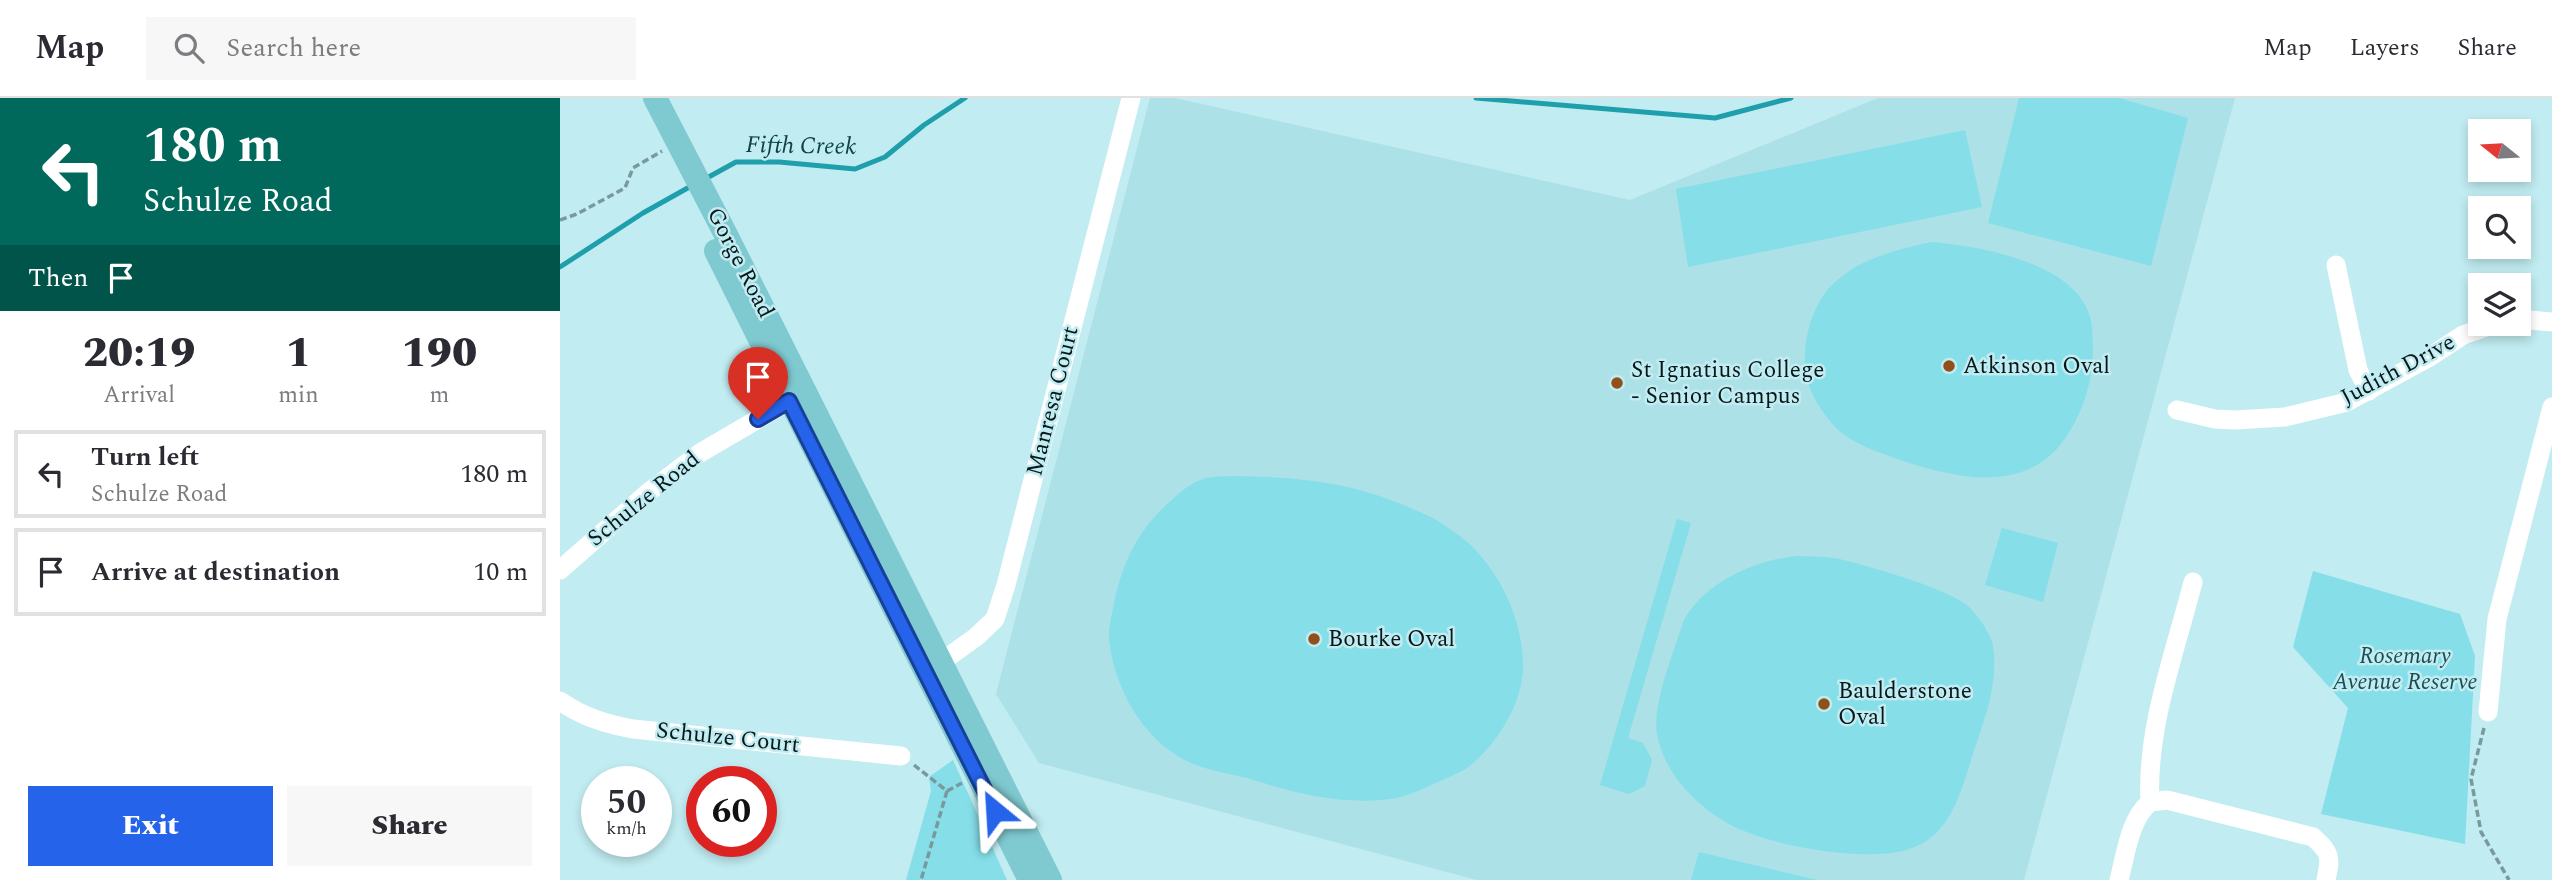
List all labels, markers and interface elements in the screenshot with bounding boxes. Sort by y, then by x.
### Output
search box [146,17,636,80]
text: Map [35,23,104,73]
text: Search here [226,28,361,68]
icon: search [170,29,208,67]
text: Map [2263,30,2312,66]
text: Layers [2350,30,2420,66]
text: Share [2458,30,2517,66]
text: 180 m [143,109,282,184]
north arrow [2468,119,2530,182]
map controls [2468,119,2531,336]
icon: left [28,126,119,217]
water label: Fifth Creek [745,127,857,165]
text: Schulze Road [143,177,333,226]
button: search [2468,196,2531,259]
street label: Gorge Road [697,201,783,325]
text: Then [28,258,88,298]
icon: arrive [102,259,140,297]
button: layers [2468,273,2531,336]
text: 20:19 [83,322,195,385]
text: 1 [286,322,311,385]
text: 190 [401,322,477,385]
street label: Manresa Court [1017,322,1089,480]
street label: Judith Drive [2334,325,2462,415]
pin [728,347,788,419]
place label: Atkinson Oval [1963,349,2110,384]
place label: St Ignatius College - Senior Campus [1631,353,1824,414]
icon: arrive [739,358,777,396]
marker: Atkinson Oval [1941,358,1957,374]
marker: St Ignatius College - Senior Campus [1609,375,1625,391]
text: Arrival [103,378,175,413]
text: min [278,378,319,413]
text: m [429,378,449,413]
text: Turn left [91,437,199,477]
street label: Schulze Road [580,442,708,555]
text: 180 m [460,454,528,494]
icon: left [32,455,70,493]
text: Schulze Road [91,477,227,512]
text: Arrive at destination [91,552,340,592]
text: 10 m [473,552,528,592]
icon: arrive [32,553,70,591]
place label: Bourke Oval [1328,622,1455,657]
marker: Bourke Oval [1306,631,1322,647]
park label: Rosemary Avenue Reserve [2331,639,2478,700]
place label: Baulderstone Oval [1838,674,1972,735]
marker: Baulderstone Oval [1816,696,1832,712]
street label: Schulze Court [655,713,801,763]
speed limit sign: 60 [686,766,777,857]
position arrow [958,774,1032,848]
text: 50 [607,776,646,829]
button: Exit [28,786,273,866]
button: Share [287,786,532,866]
text: km/h [606,815,647,842]

